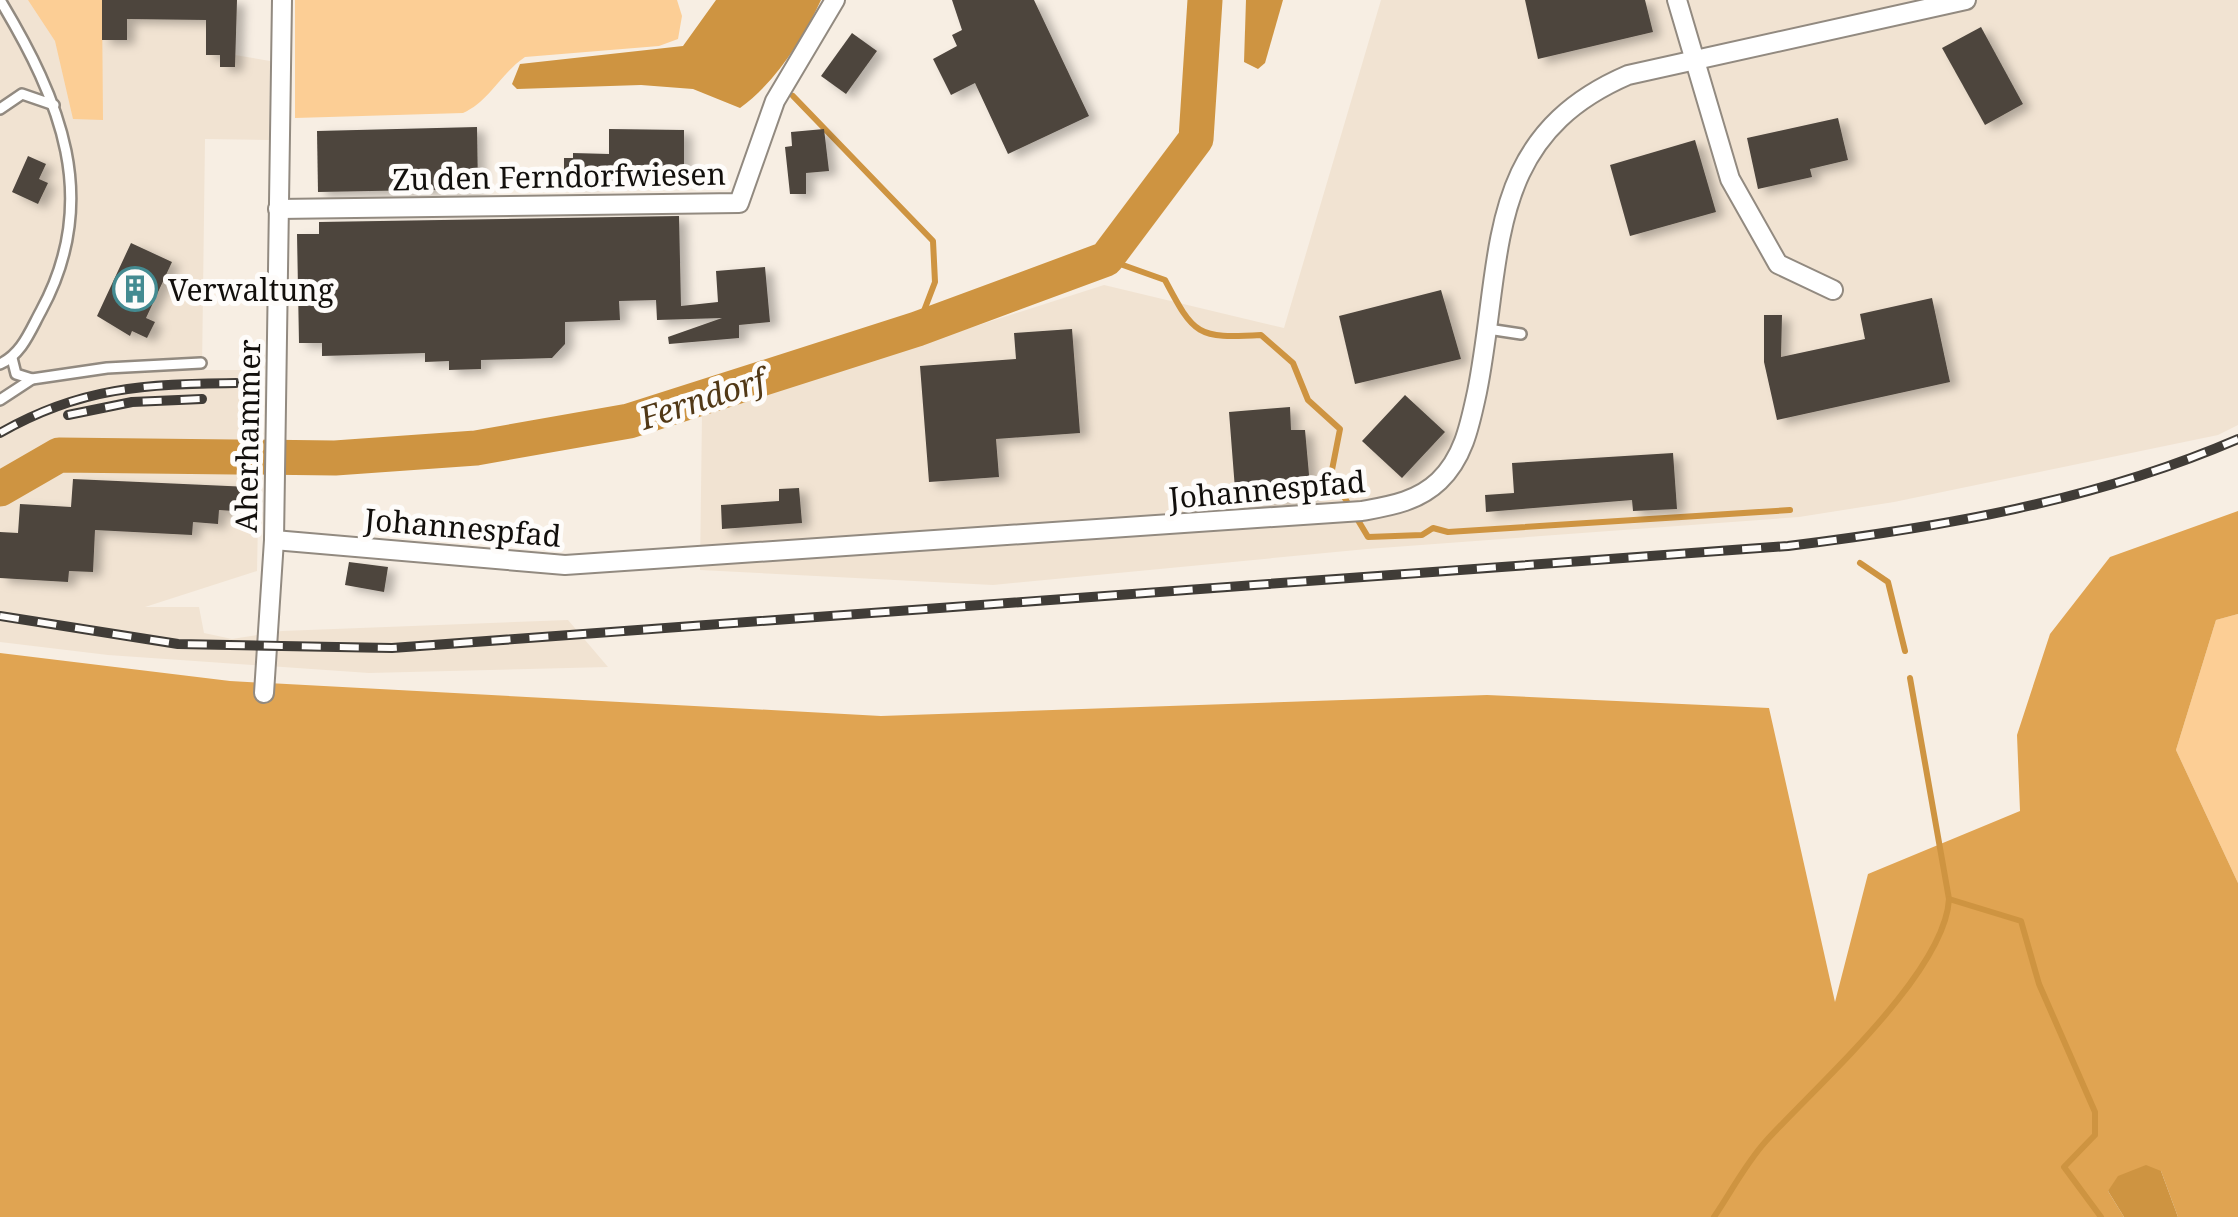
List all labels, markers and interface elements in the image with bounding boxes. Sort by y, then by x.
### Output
street label: Zu den Ferndorfwiesen [392,153,726,199]
building icon: Verwaltung [112,266,158,312]
place label: Verwaltung [168,269,334,310]
street label: Aherhammer [225,339,269,533]
water label: Ferndorf [633,356,776,439]
street label: Johannespfad [1166,460,1367,518]
street label: Johannespfad [362,498,563,556]

